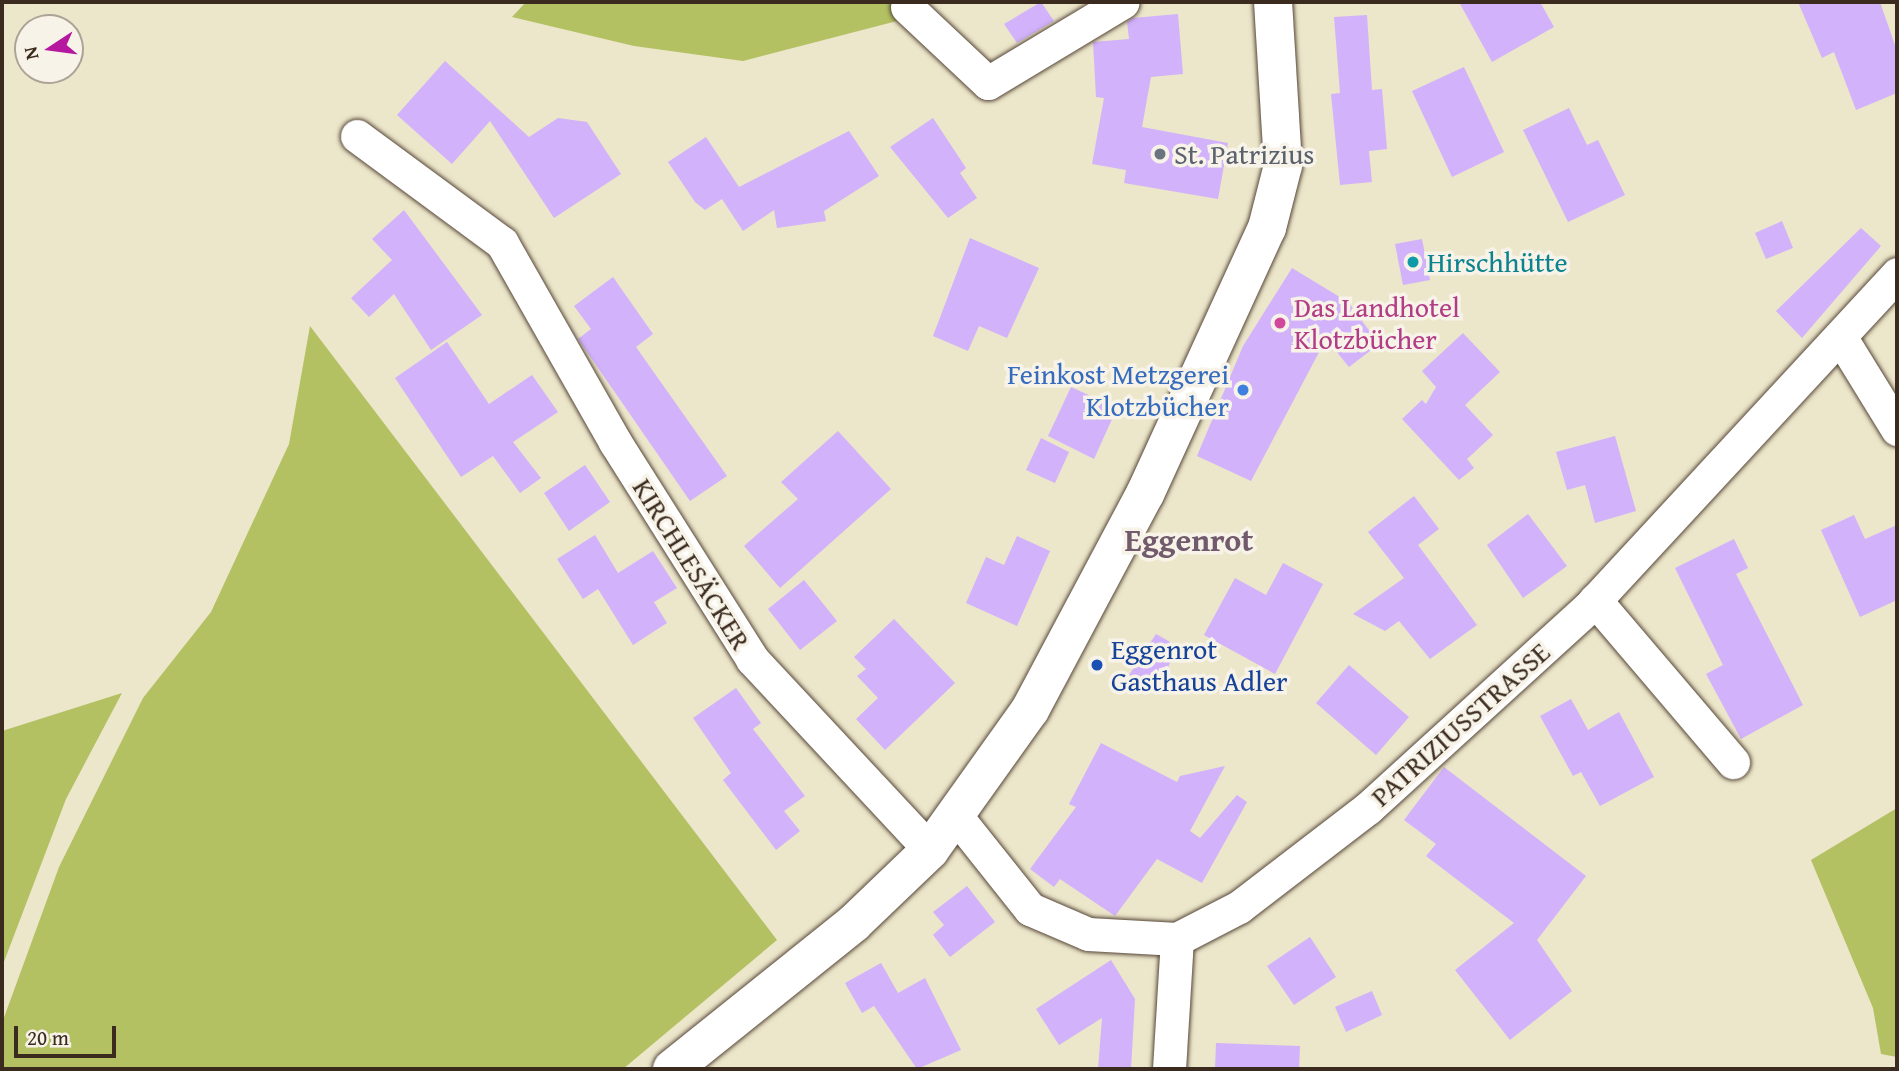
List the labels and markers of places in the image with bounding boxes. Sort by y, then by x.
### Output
place label: St. Patrizius [1174,137,1314,171]
marker: St. Patrizius [1152,146,1168,162]
place label: Hirschhütte [1427,245,1568,279]
marker: Hirschhütte [1405,254,1421,270]
place label: Das Landhotel Klotzbücher [1294,290,1460,356]
marker: Das Landhotel Klotzbücher [1272,315,1288,331]
place label: Feinkost Metzgerei Klotzbücher [1007,357,1229,423]
marker: Feinkost Metzgerei Klotzbücher [1235,382,1251,398]
place label: Eggenrot Gasthaus Adler [1111,632,1288,698]
marker: Eggenrot Gasthaus Adler [1089,657,1105,673]

